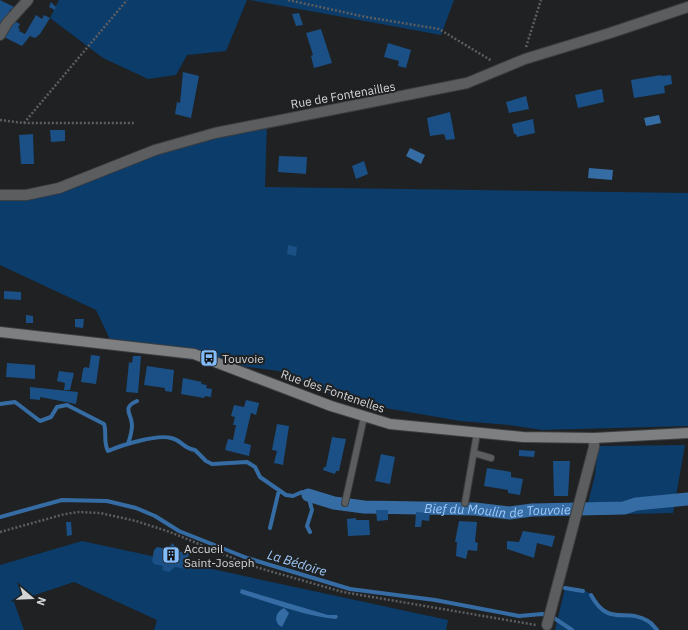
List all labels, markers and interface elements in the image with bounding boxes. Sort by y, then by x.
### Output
street label: Rue de Fontenailles [289,78,397,112]
bus stop icon: Touvoie [199,348,219,368]
place label: Touvoie [222,351,264,366]
street label: Rue des Fontenelles [279,366,387,416]
water label: Bief du Moulin de Touvoie [424,500,571,522]
place label: Accueil Saint-Joseph [184,541,255,570]
building icon: Accueil Saint-Joseph [161,545,181,565]
water label: La Bédoire [265,546,329,580]
north arrow [12,578,52,618]
text: N [34,595,49,607]

